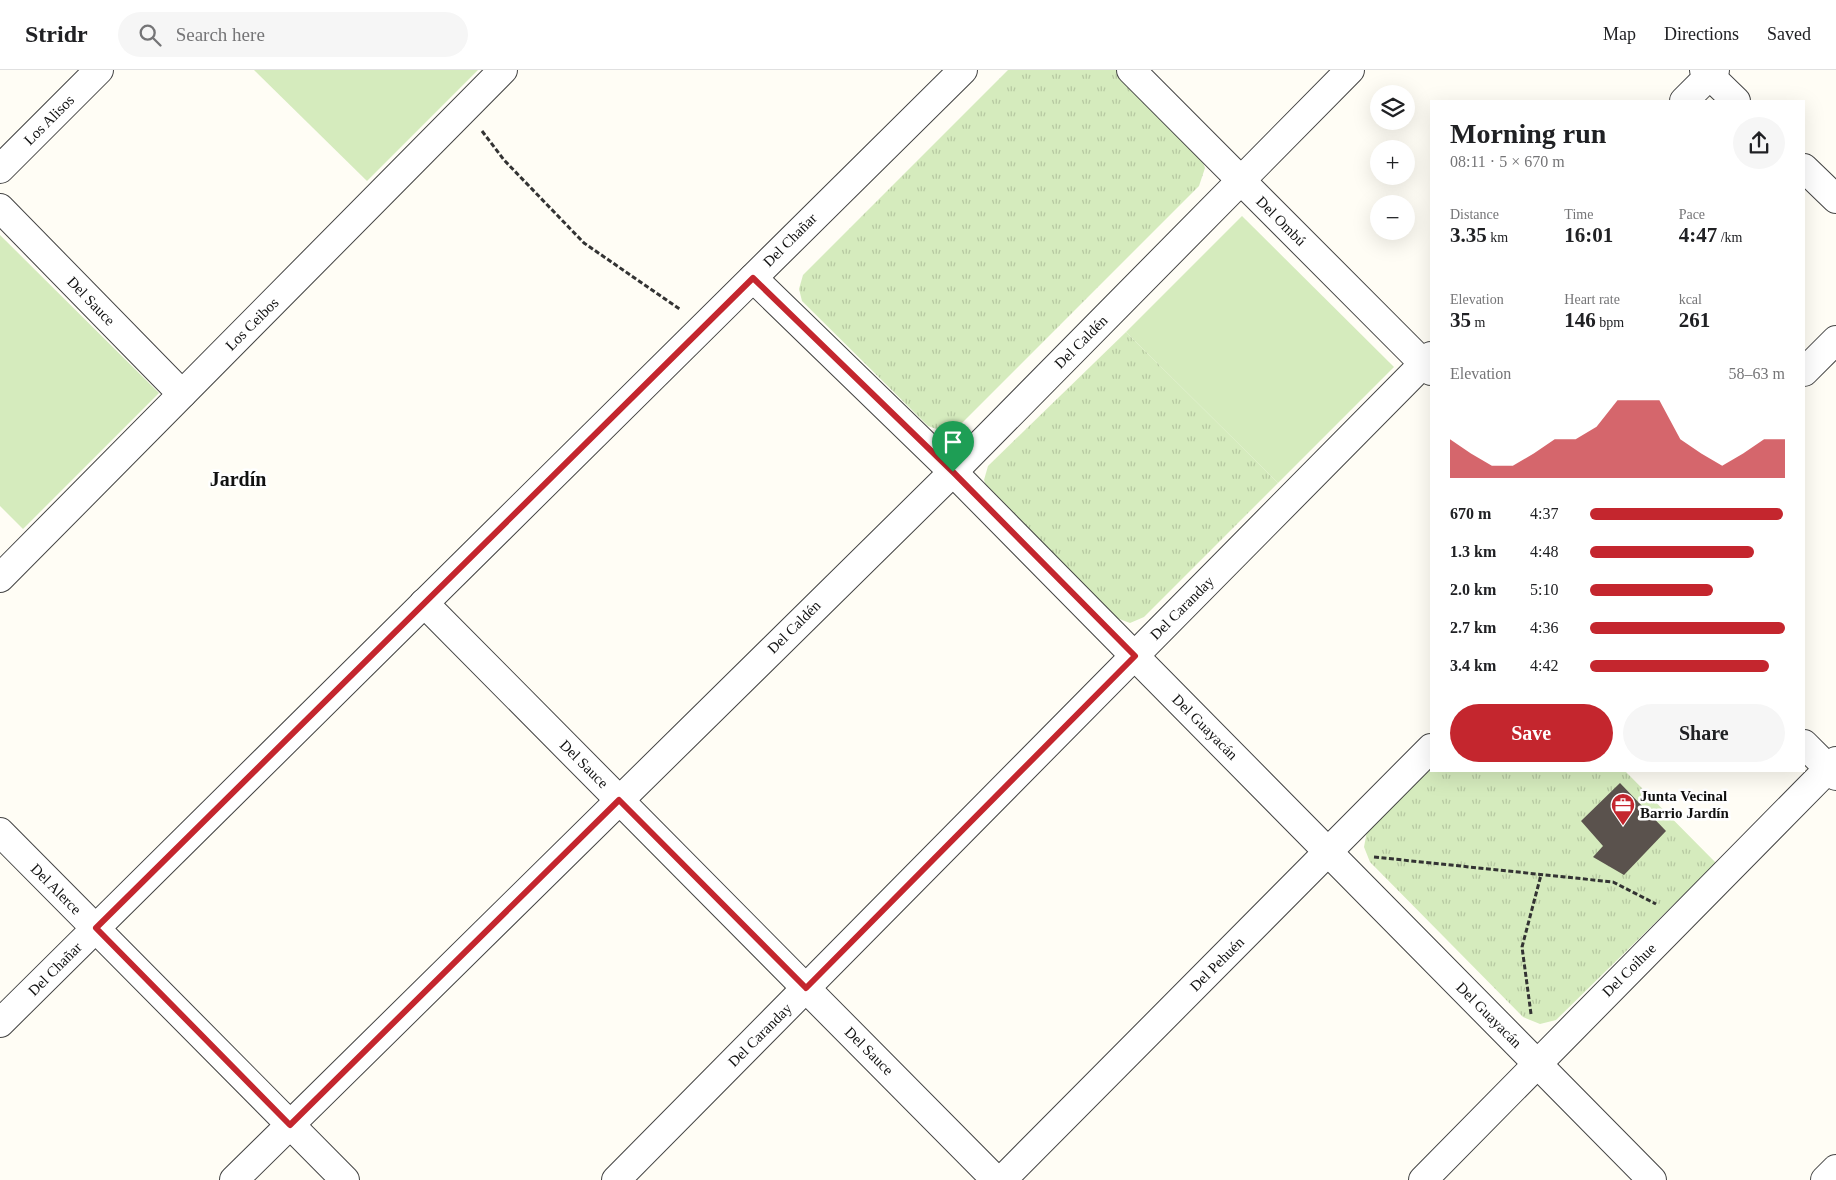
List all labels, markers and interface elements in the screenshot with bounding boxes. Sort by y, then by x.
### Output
search box [118,12,468,57]
text: Stridr [25,21,88,47]
icon: search [136,21,164,49]
text: Search here [176,24,265,45]
text: Map [1603,24,1636,44]
text: Directions [1664,24,1739,44]
text: Saved [1767,24,1811,44]
map controls [1370,85,1415,240]
button: layers [1370,85,1415,130]
street label: Los Alisos [21,92,77,148]
button: share [1733,117,1785,169]
text: Morning run [1450,118,1606,149]
button: + [1370,140,1415,185]
text: 08:11 · 5 × 670 m [1450,153,1565,170]
street label: Del Ombú [1253,193,1309,249]
button: − [1370,195,1415,240]
text: Distance [1450,207,1499,222]
text: Time [1564,207,1593,222]
text: Pace [1679,207,1705,222]
street label: Del Chañar [760,210,820,270]
text: 3.35 [1450,223,1487,247]
text: 16:01 [1564,223,1613,247]
text: 4:47 [1679,223,1717,247]
text: km [1487,230,1508,245]
text: /km [1717,230,1742,245]
street label: Del Sauce [64,273,118,329]
text: Elevation [1450,292,1504,307]
text: Heart rate [1564,292,1620,307]
text: kcal [1679,292,1702,307]
street label: Los Ceibos [222,294,282,354]
text: 35 [1450,308,1471,332]
text: 146 [1564,308,1596,332]
text: 261 [1679,308,1710,332]
street label: Del Caldén [1051,312,1111,372]
text: m [1471,315,1485,330]
text: bpm [1596,315,1624,330]
text: Elevation [1450,365,1511,382]
text: 58–63 m [1729,365,1785,382]
pin [932,421,974,472]
icon: arrive [939,428,967,456]
district label: Jardín [210,468,266,490]
text: 670 m [1450,505,1491,522]
text: 4:37 [1530,505,1558,522]
text: 1.3 km [1450,543,1496,560]
text: 4:48 [1530,543,1558,560]
street label: Del Caranday [1147,573,1217,643]
text: 2.0 km [1450,581,1496,598]
text: 5:10 [1530,581,1558,598]
street label: Del Caldén [764,597,824,657]
text: 2.7 km [1450,619,1496,636]
text: 4:36 [1530,619,1558,636]
text: 3.4 km [1450,657,1496,674]
text: 4:42 [1530,657,1558,674]
street label: Del Guayacán [1169,691,1241,763]
button: Save [1450,704,1613,762]
button: Share [1623,704,1785,762]
street label: Del Sauce [557,737,612,792]
place label: Junta Vecinal Barrio Jardín [1640,788,1729,821]
office icon: Junta Vecinal Barrio Jardín [1610,792,1636,826]
street label: Del Alerce [28,861,85,918]
street label: Del Pehuén [1187,933,1248,994]
street label: Del Chañar [25,939,85,999]
street label: Del Coihue [1599,940,1659,1000]
street label: Del Guayacán [1453,979,1525,1051]
street label: Del Caranday [725,1000,795,1070]
street label: Del Sauce [842,1024,897,1079]

